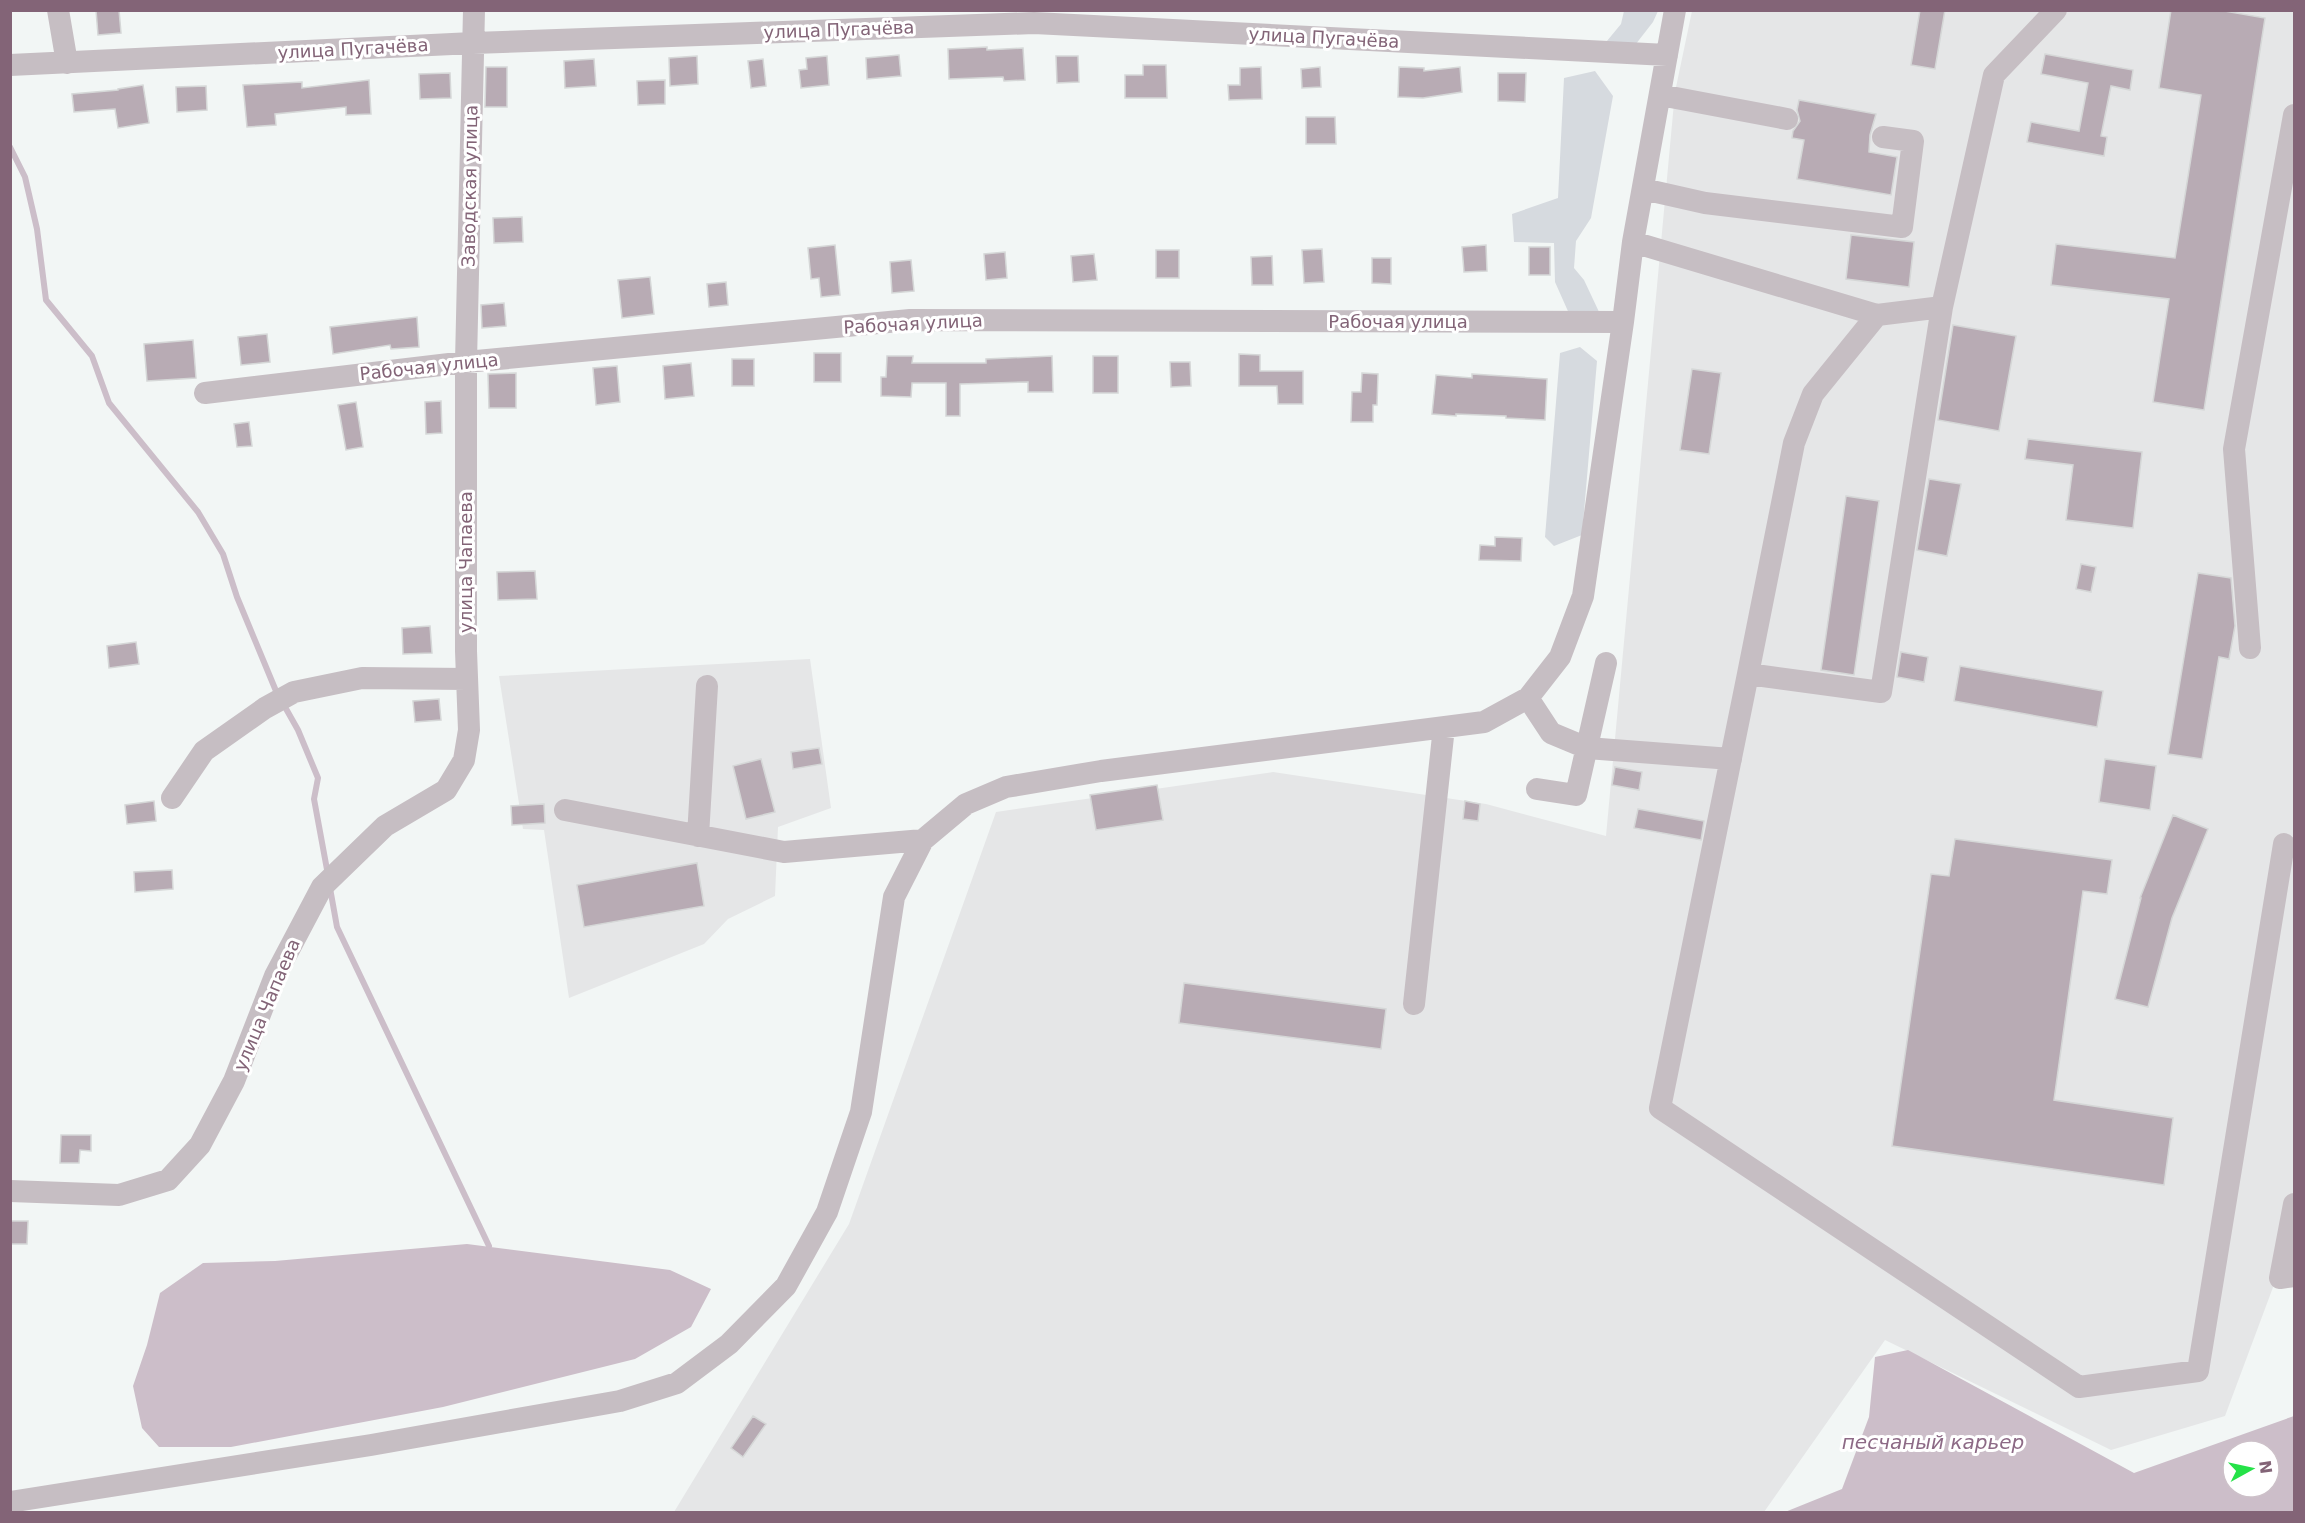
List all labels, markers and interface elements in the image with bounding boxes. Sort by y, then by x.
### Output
street label: улица Пугачёва [763,16,915,43]
street label: улица Пугачёва [1248,23,1400,52]
street label: улица Пугачёва [277,34,429,63]
street label: Заводская улица [458,105,481,267]
street label: Рабочая улица [843,309,983,338]
street label: Рабочая улица [1328,311,1468,332]
street label: Рабочая улица [359,349,499,384]
street label: улица Чапаева [455,491,476,633]
street label: улица Чапаева [229,935,304,1074]
water label: песчаный карьер [1842,1430,2024,1454]
north arrow [2221,1439,2281,1499]
text: N [2255,1459,2276,1475]

